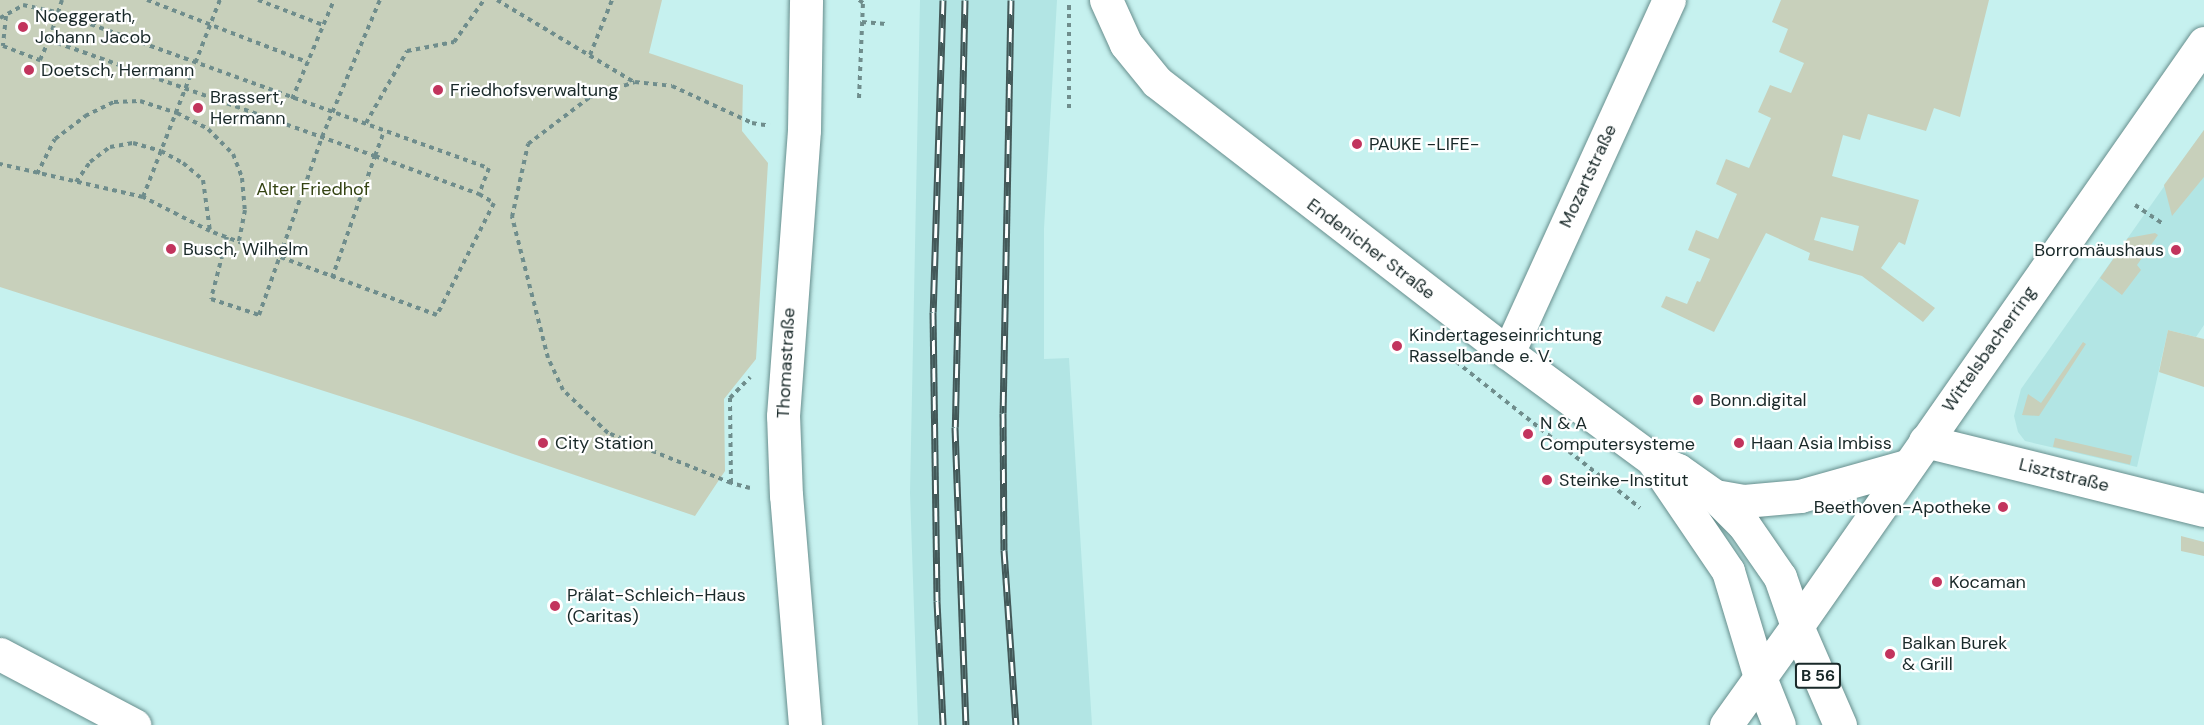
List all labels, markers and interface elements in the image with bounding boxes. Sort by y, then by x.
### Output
place label: Noeggerath, Johann Jacob [35,6,151,48]
marker: Noeggerath, Johann Jacob [16,20,30,34]
place label: Doetsch, Hermann [41,59,194,81]
marker: Doetsch, Hermann [22,63,36,77]
place label: Friedhofsverwaltung [450,79,618,101]
marker: Friedhofsverwaltung [431,83,445,97]
place label: Brassert, Hermann [210,87,286,130]
marker: Brassert, Hermann [191,101,205,115]
street label: Mozartstraße [1555,121,1621,231]
place label: PAUKE -LIFE- [1369,133,1480,155]
marker: PAUKE -LIFE- [1350,137,1364,151]
park label: Alter Friedhof [256,178,370,200]
street label: Endenicher Straße [1303,194,1439,304]
place label: Busch, Wilhelm [183,238,308,260]
place label: Borromäushaus [2034,239,2164,261]
marker: Busch, Wilhelm [164,242,178,256]
marker: Borromäushaus [2169,243,2183,257]
street label: Wittelsbacherring [1937,282,2041,416]
street label: Thomastraße [772,307,800,419]
place label: Kindertageseinrichtung Rasselbande e. V. [1409,325,1602,368]
marker: Kindertageseinrichtung Rasselbande e. V. [1390,339,1404,353]
place label: Bonn.digital [1710,389,1807,411]
marker: Bonn.digital [1691,393,1705,407]
place label: N & A Computersysteme [1540,413,1695,456]
marker: N & A Computersysteme [1521,427,1535,441]
place label: City Station [555,432,653,454]
place label: Haan Asia Imbiss [1751,432,1892,454]
marker: City Station [536,436,550,450]
marker: Haan Asia Imbiss [1732,436,1746,450]
street label: Lisztstraße [2017,453,2111,497]
place label: Steinke-Institut [1559,469,1688,491]
marker: Steinke-Institut [1540,473,1554,487]
place label: Beethoven-Apotheke [1814,496,1991,518]
marker: Beethoven-Apotheke [1996,500,2010,514]
place label: Kocaman [1949,571,2026,593]
marker: Kocaman [1930,575,1944,589]
place label: Prälat-Schleich-Haus (Caritas) [567,585,746,628]
marker: Prälat-Schleich-Haus (Caritas) [548,599,562,613]
place label: Balkan Burek & Grill [1902,633,2007,676]
marker: Balkan Burek & Grill [1883,647,1897,661]
road number: B 56 [1794,663,1842,689]

